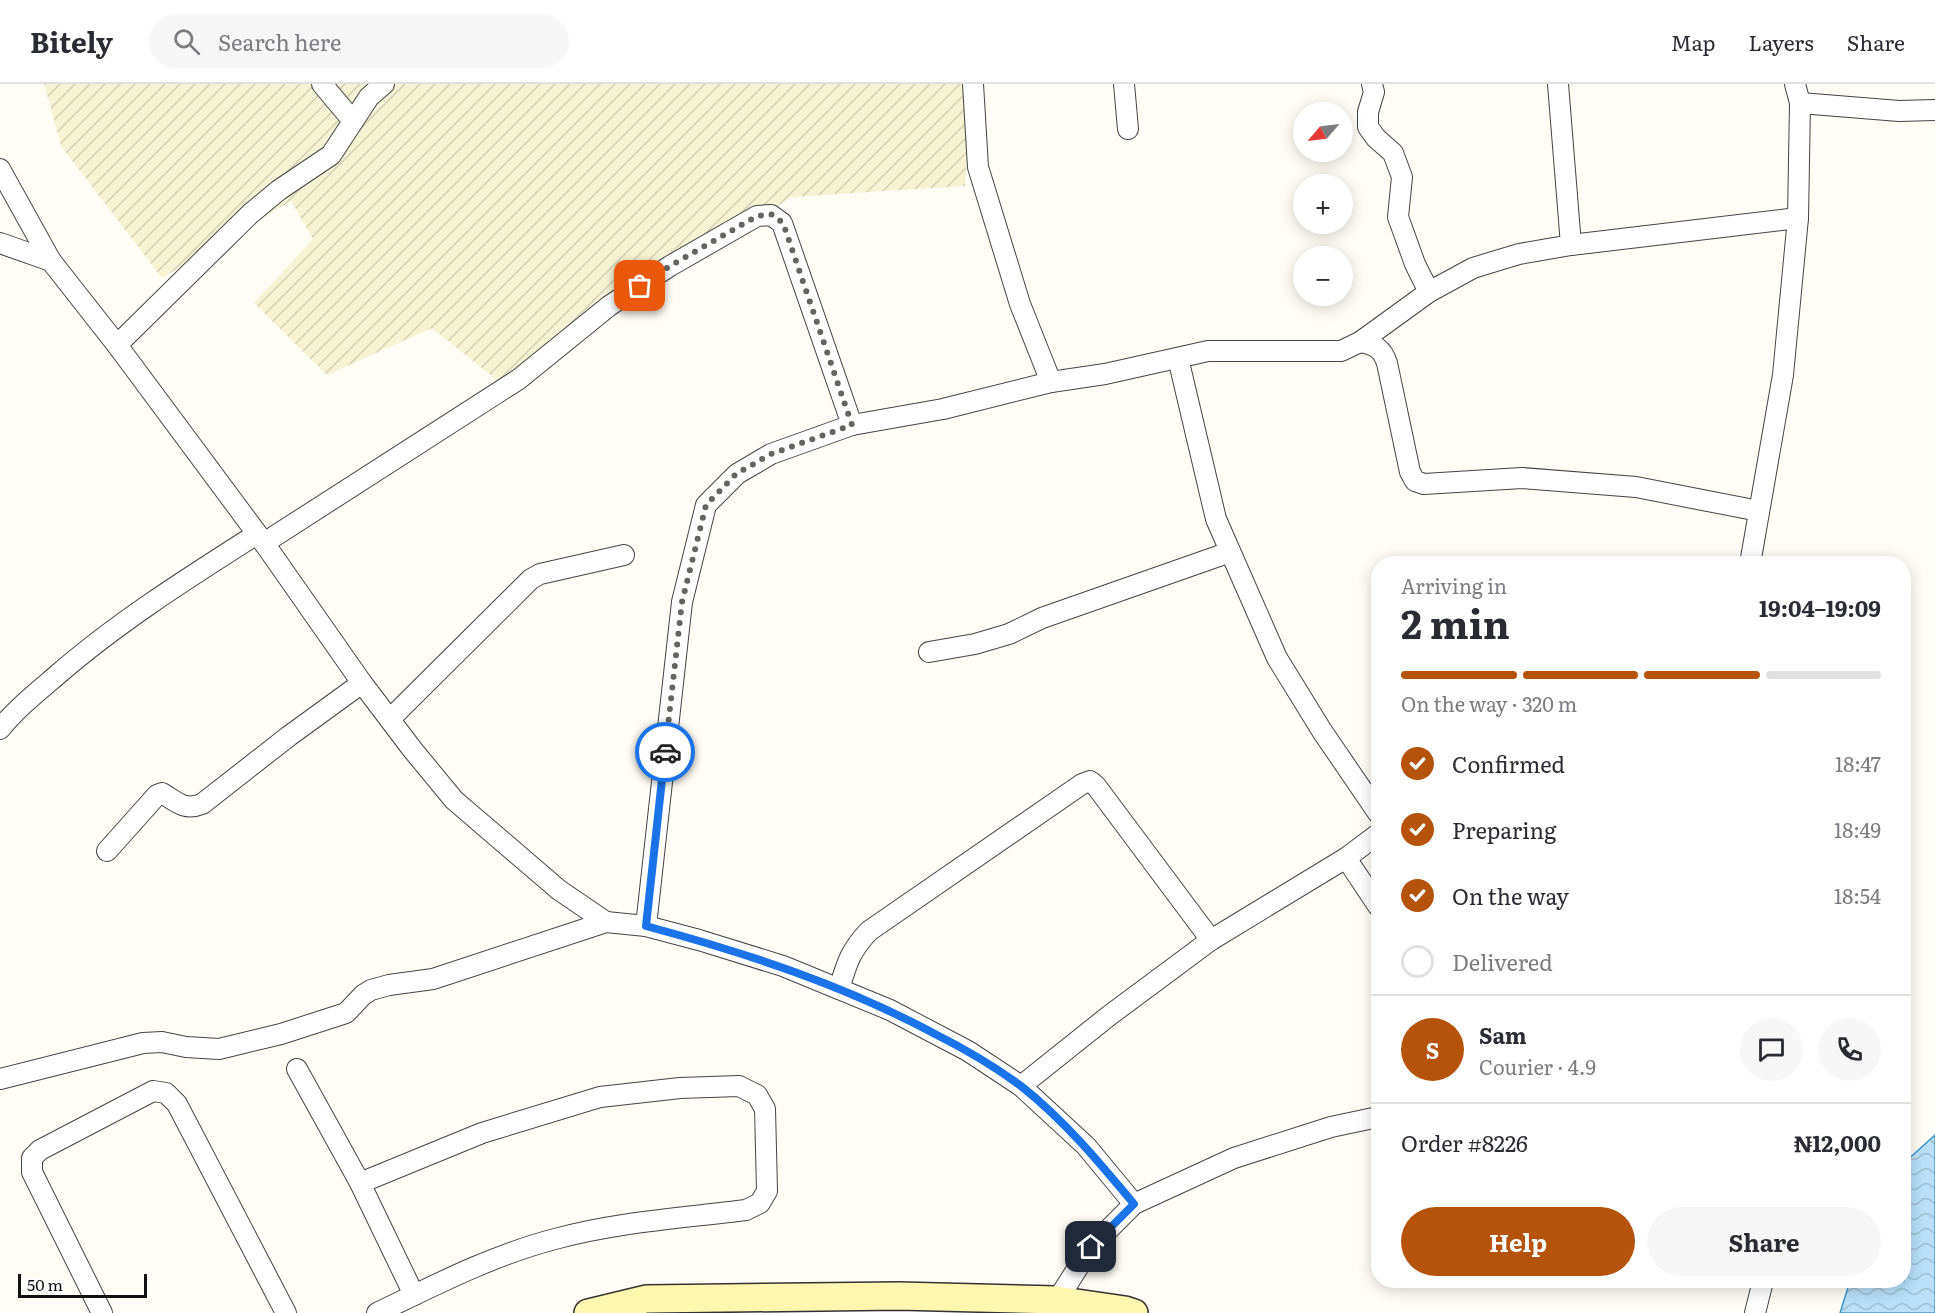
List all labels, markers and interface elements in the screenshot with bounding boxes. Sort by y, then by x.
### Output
search box [149,14,569,68]
text: Bitely [30,20,113,62]
icon: search [170,25,203,58]
text: Search here [218,25,341,58]
text: Map [1671,26,1716,57]
text: Layers [1749,26,1814,57]
text: Share [1847,26,1905,57]
north arrow [1293,102,1353,162]
map controls [1293,102,1353,306]
button: + [1293,174,1353,234]
button: − [1293,246,1353,306]
pin [614,260,665,311]
icon: bag [623,269,656,302]
text: Arriving in [1401,570,1507,600]
text: 19:04–19:09 [1759,591,1881,624]
text: 2 min [1401,593,1510,651]
text: On the way · 320 m [1401,688,1577,718]
courier [635,722,695,782]
icon: car [649,736,682,769]
icon: check [1401,747,1434,780]
text: Confirmed [1452,747,1565,780]
text: 18:47 [1835,748,1881,778]
icon: check [1401,813,1434,846]
text: Preparing [1452,813,1556,846]
text: 18:49 [1834,814,1881,844]
icon: check [1401,879,1434,912]
text: On the way [1452,879,1569,912]
text: 18:54 [1834,880,1881,910]
text: Delivered [1452,945,1553,978]
text: Sam [1479,1018,1527,1051]
button: chat [1740,1018,1803,1081]
button: phone [1818,1018,1881,1081]
text: S [1426,1033,1439,1066]
text: Courier · 4.9 [1479,1051,1596,1081]
text: Order #8226 [1401,1126,1528,1159]
text: ₦12,000 [1794,1126,1881,1159]
button: Help [1401,1207,1635,1276]
button: Share [1647,1207,1881,1276]
pin [1065,1221,1116,1272]
icon: home [1074,1230,1107,1263]
scale bar [18,1271,147,1298]
text: 50 m [27,1272,63,1296]

